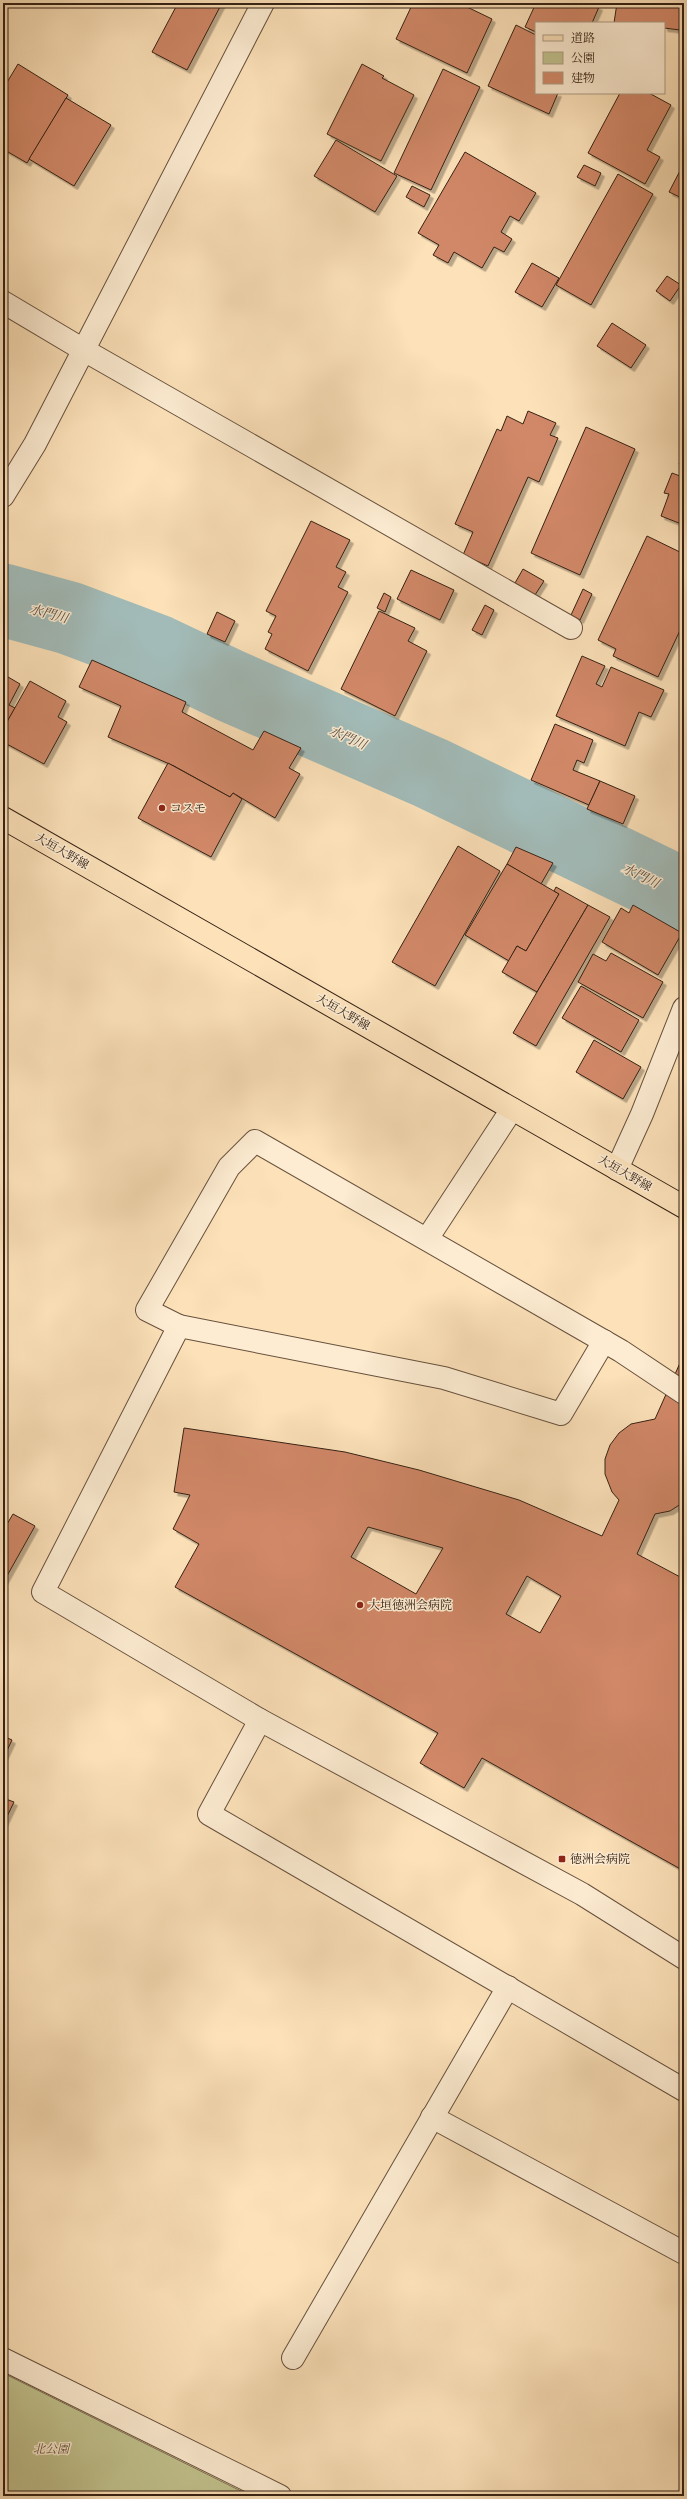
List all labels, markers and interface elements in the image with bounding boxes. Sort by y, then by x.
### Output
legend [535,22,665,94]
text: 道路 [571,30,595,48]
text: 公園 [571,50,595,68]
text: 建物 [571,70,595,88]
water label: 水門川 [27,601,72,629]
water label: 水門川 [326,723,370,756]
place label: コスモ [170,800,206,818]
marker: コスモ [157,803,167,813]
street label: 大垣大野線 [31,829,92,875]
water label: 水門川 [619,860,663,894]
street label: 大垣大野線 [312,990,373,1036]
street label: 大垣大野線 [594,1151,655,1197]
place label: 大垣徳洲会病院 [368,1597,452,1615]
marker: 大垣徳洲会病院 [355,1600,365,1610]
place label: 徳洲会病院 [570,1851,630,1869]
marker: 徳洲会病院 [557,1854,567,1864]
park label: 北公園 [33,2441,71,2459]

